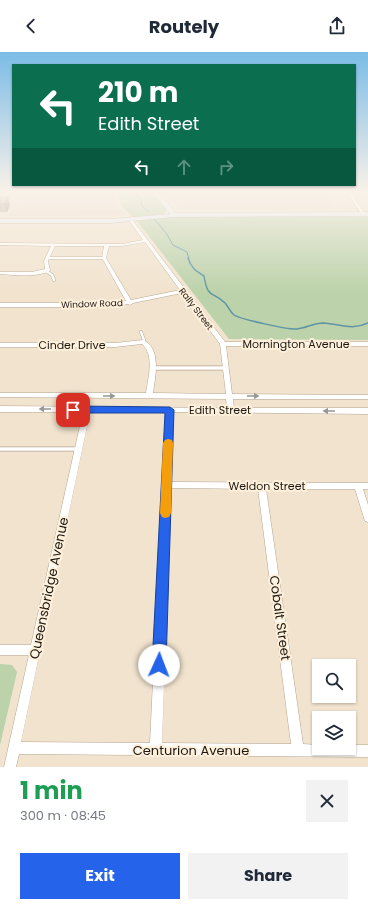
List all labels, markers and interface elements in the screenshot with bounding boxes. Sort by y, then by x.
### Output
text: Routely [149,14,219,39]
icon: back [20,15,42,37]
icon: share [326,15,348,37]
text: 210 m [98,73,178,112]
icon: left [32,80,84,132]
text: Edith Street [98,111,199,136]
icon: left [131,156,153,178]
icon: ahead [173,156,195,178]
icon: right [215,156,237,178]
street label: Rally Street [176,285,216,333]
street label: Window Road [61,297,123,311]
street label: Mornington Avenue [242,336,350,352]
street label: Cinder Drive [38,337,106,353]
pin [56,393,90,427]
one-way arrow [103,393,116,399]
one-way arrow [247,393,260,399]
icon: arrive [62,399,84,421]
street label: Edith Street [189,402,251,418]
one-way arrow [38,406,51,412]
one-way arrow [322,408,335,414]
street label: Weldon Street [229,478,305,494]
street label: Queensbridge Avenue [25,515,73,661]
street label: Cobalt Street [265,574,295,662]
position arrow [138,644,180,686]
map controls [312,659,356,755]
button: search [312,659,356,703]
button: layers [312,711,356,755]
street label: Centurion Avenue [133,741,249,760]
text: 1 min [20,774,83,807]
button: close [306,780,348,822]
text: 300 m · 08:45 [20,806,106,825]
button: Exit [20,853,180,899]
button: Share [188,853,348,899]

